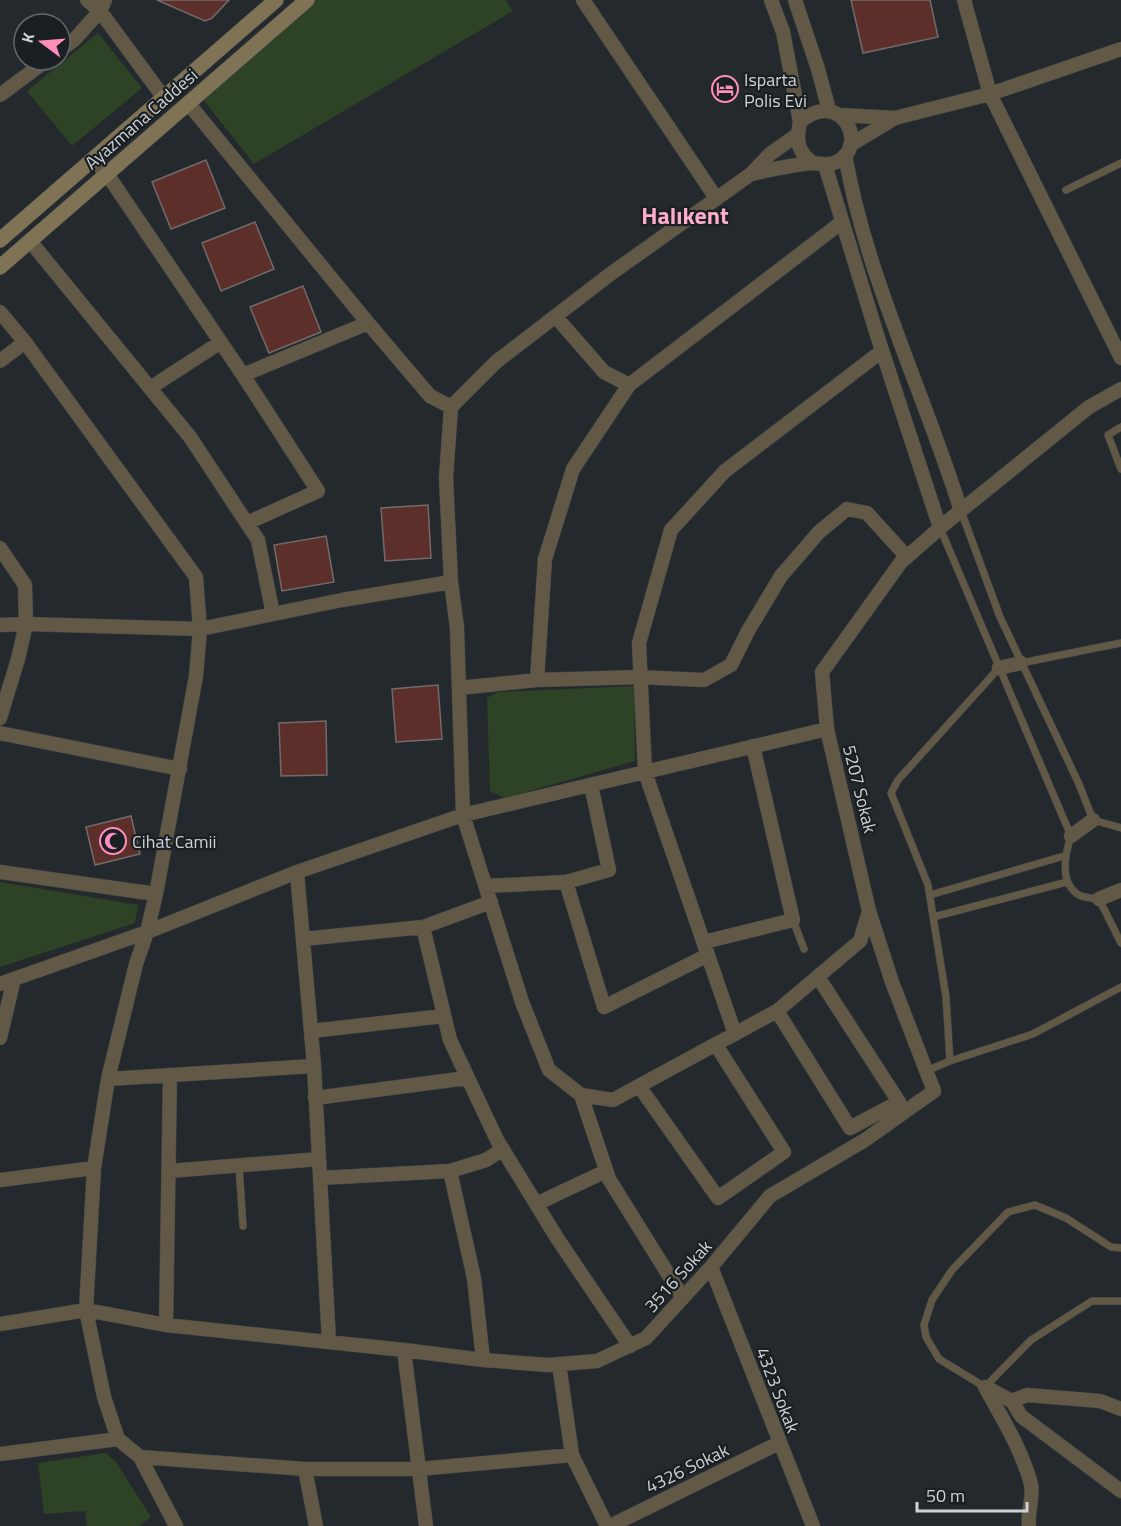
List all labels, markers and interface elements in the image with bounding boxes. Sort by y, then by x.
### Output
north arrow [12,12,72,72]
text: K [15,30,41,46]
street label: Ayazmana Caddesi [79,62,203,176]
place label: Isparta Polis Evi [744,66,807,114]
hotel icon: Isparta Polis Evi [710,74,740,104]
district label: Halıkent [641,197,729,233]
street label: 5207 Sokak [836,742,884,836]
mosque icon: Cihat Camii [98,826,128,856]
place label: Cihat Camii [132,828,216,855]
street label: 3516 Sokak [638,1233,718,1318]
street label: 4323 Sokak [749,1343,807,1437]
street label: 4326 Sokak [641,1436,734,1500]
scale bar [917,1475,1026,1513]
text: 50 m [926,1482,965,1509]

